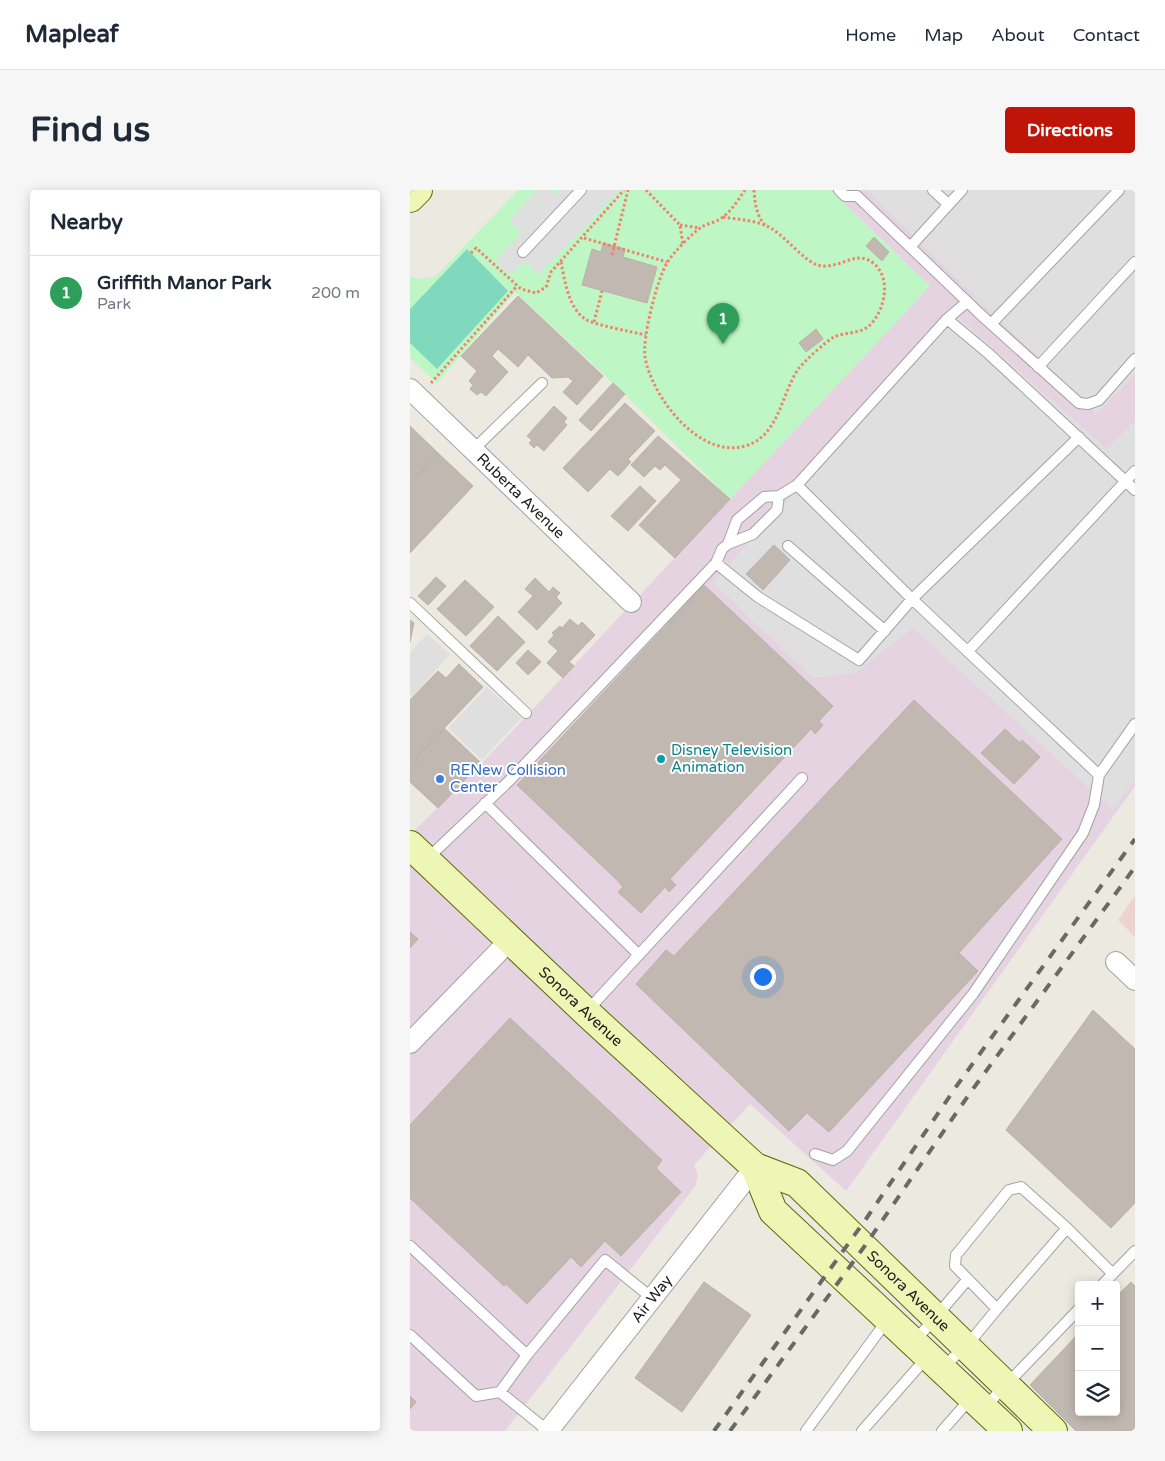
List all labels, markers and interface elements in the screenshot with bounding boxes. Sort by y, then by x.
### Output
text: Mapleaf [25,20,119,49]
text: Home [845,24,896,46]
text: Map [924,24,963,46]
text: About [991,24,1045,46]
text: Contact [1073,24,1140,46]
button: Directions [1005,107,1135,153]
text: Find us [30,109,150,151]
text: Nearby [50,210,123,235]
text: Griffith Manor Park [97,272,272,294]
text: 1 [61,283,71,303]
text: 200 m [311,283,360,303]
text: Park [97,294,131,314]
pin: 1 [707,303,739,344]
street label: Ruberta Avenue [473,449,569,542]
place label: Disney Television Animation [671,741,792,776]
marker: Disney Television Animation [655,753,667,765]
place label: RENew Collision Center [450,761,566,796]
marker: RENew Collision Center [434,773,446,785]
street label: Sonora Avenue [535,963,626,1050]
your location [750,964,776,990]
street label: Sonora Avenue [863,1247,954,1335]
street label: Air Way [627,1271,676,1326]
map controls [1075,1281,1120,1416]
button: + [1075,1281,1120,1326]
button: − [1075,1326,1120,1371]
button: layers [1075,1371,1120,1416]

